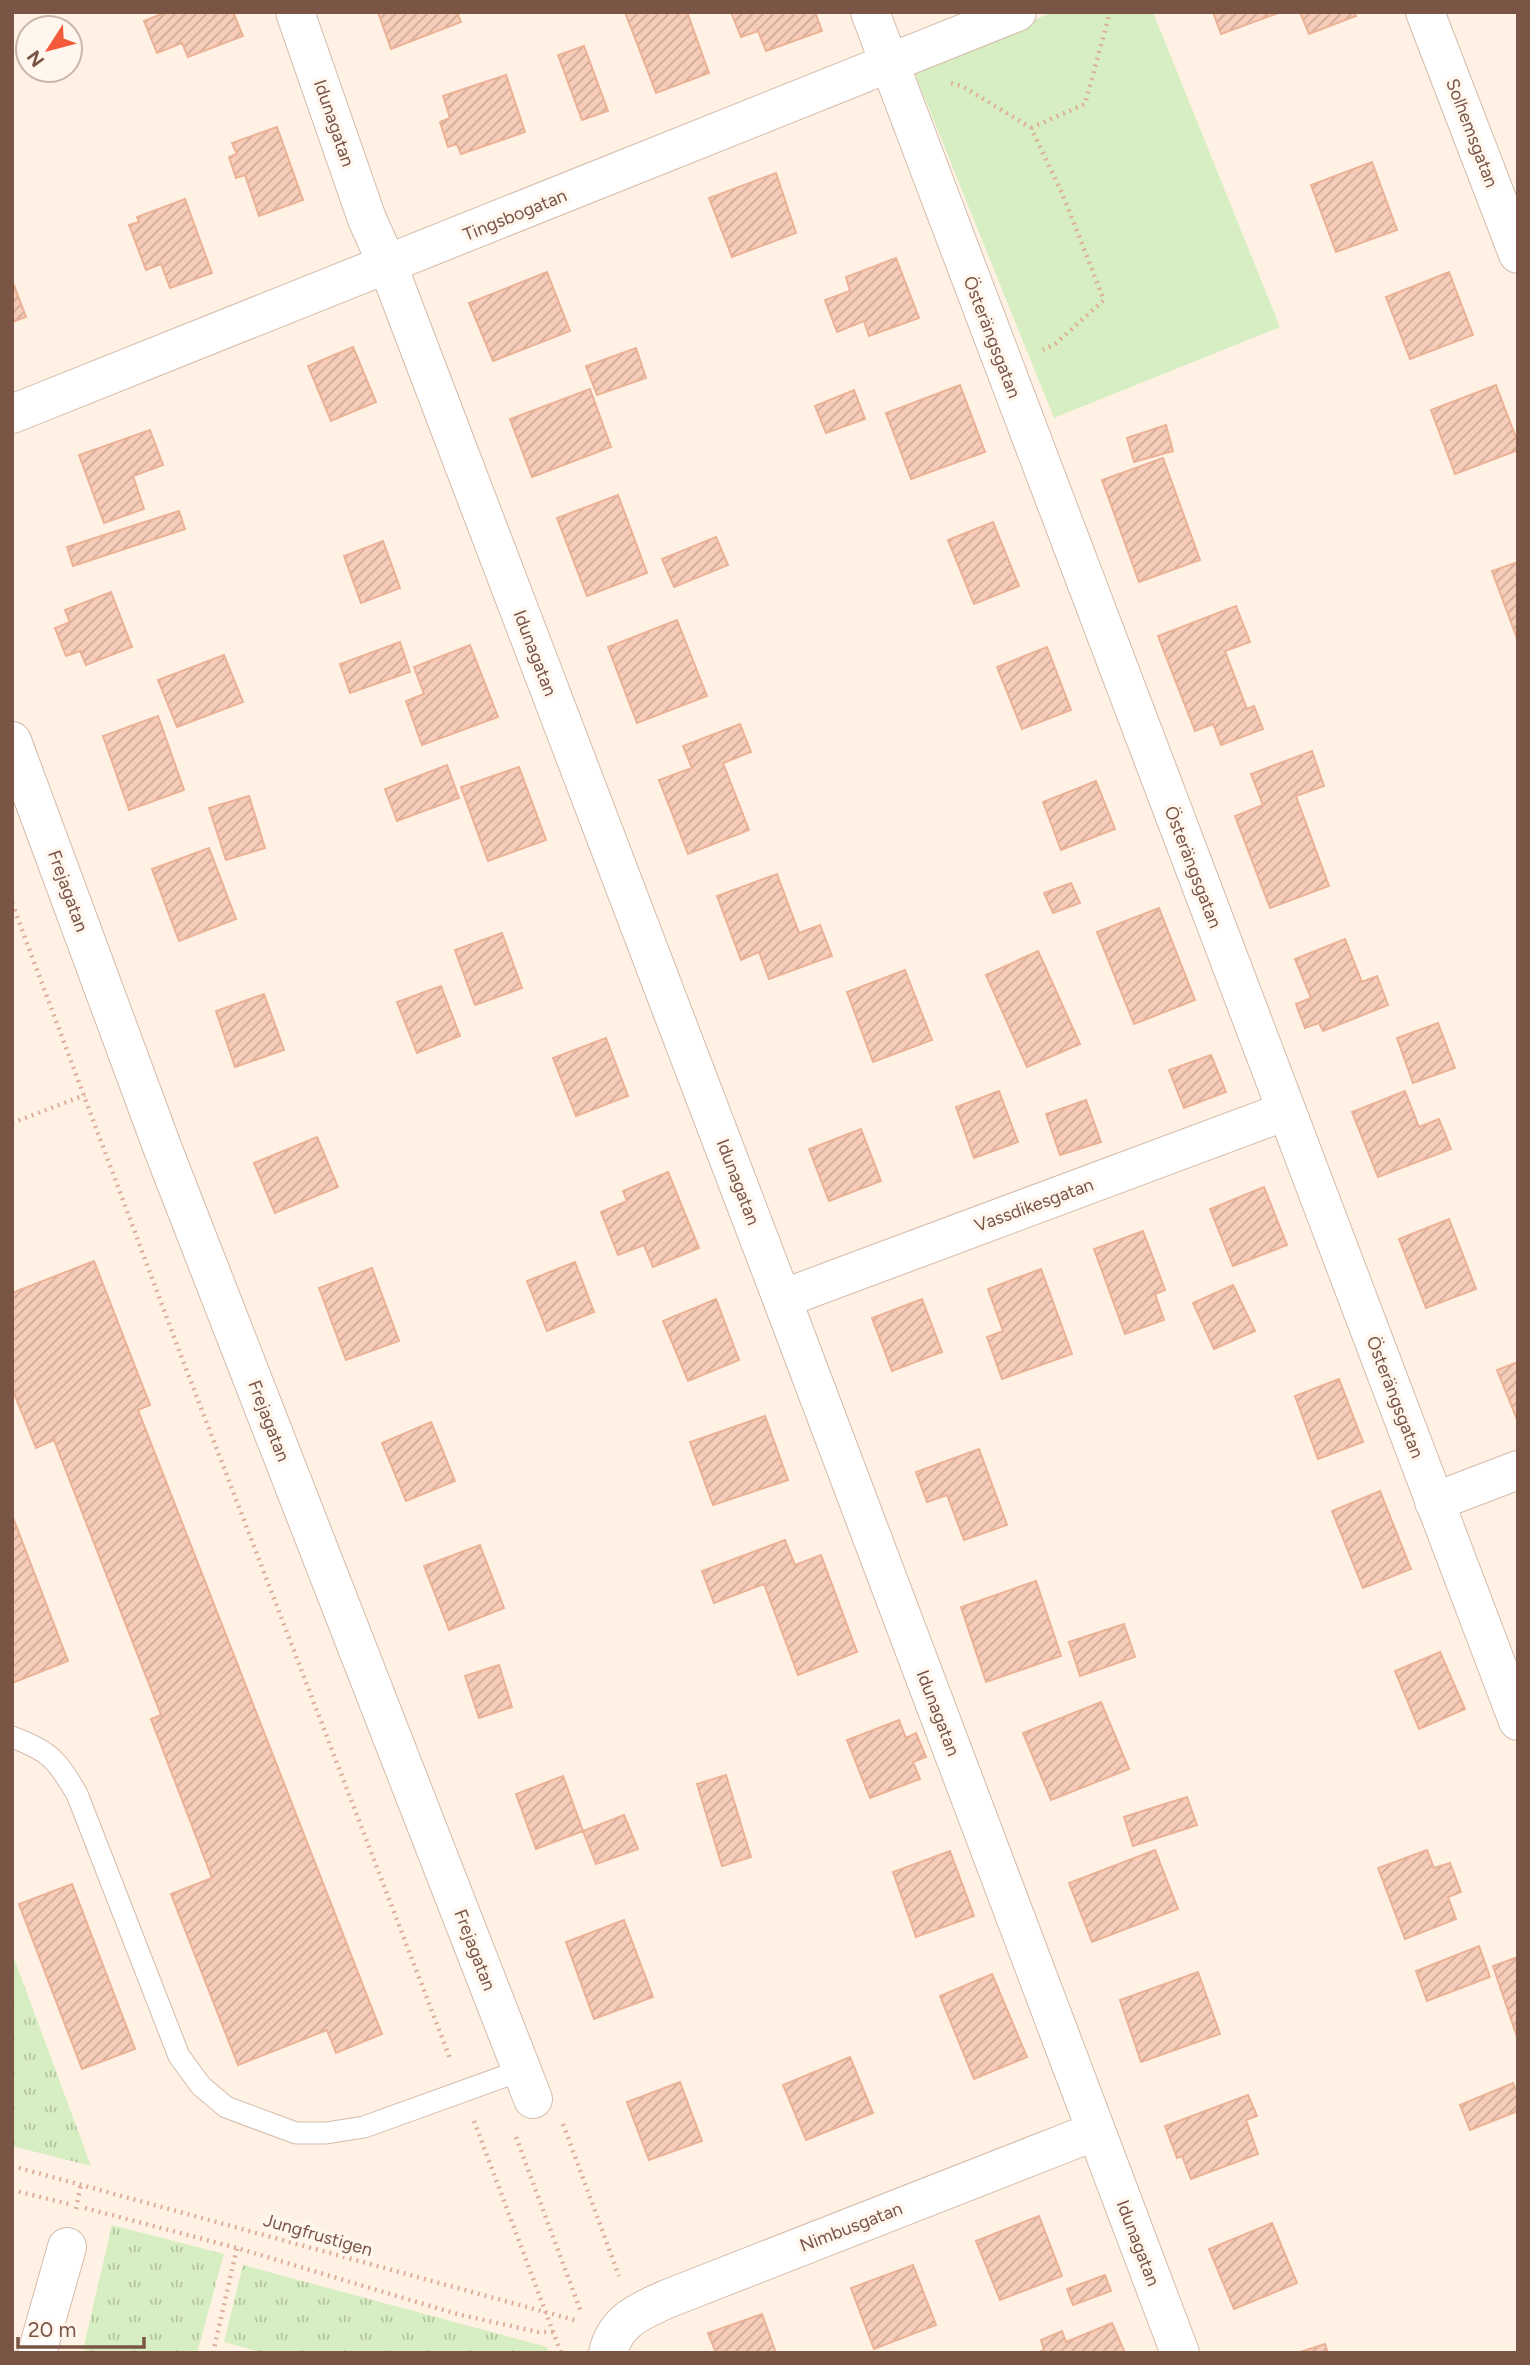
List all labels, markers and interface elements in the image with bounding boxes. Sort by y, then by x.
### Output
north arrow [14,14,84,84]
text: N [22,46,49,71]
street label: Solhemsgatan [1441,75,1503,191]
street label: Idunagatan [309,77,359,169]
street label: Tingsbogatan [460,184,570,246]
street label: Österängsgatan [959,273,1025,401]
street label: Idunagatan [509,607,561,699]
street label: Österängsgatan [1160,803,1226,931]
street label: Frejagatan [43,847,93,935]
street label: Idunagatan [712,1136,764,1228]
street label: Vassdikesgatan [972,1173,1096,1237]
street label: Österängsgatan [1362,1333,1428,1461]
street label: Frejagatan [243,1377,295,1465]
street label: Idunagatan [912,1667,964,1759]
street label: Frejagatan [449,1906,501,1994]
street label: Nimbusgatan [797,2197,905,2257]
street label: Idunagatan [1112,2197,1164,2289]
street label: Jungfrustigen [261,2209,375,2261]
scale bar [18,2306,144,2350]
text: 20 m [28,2317,76,2342]

